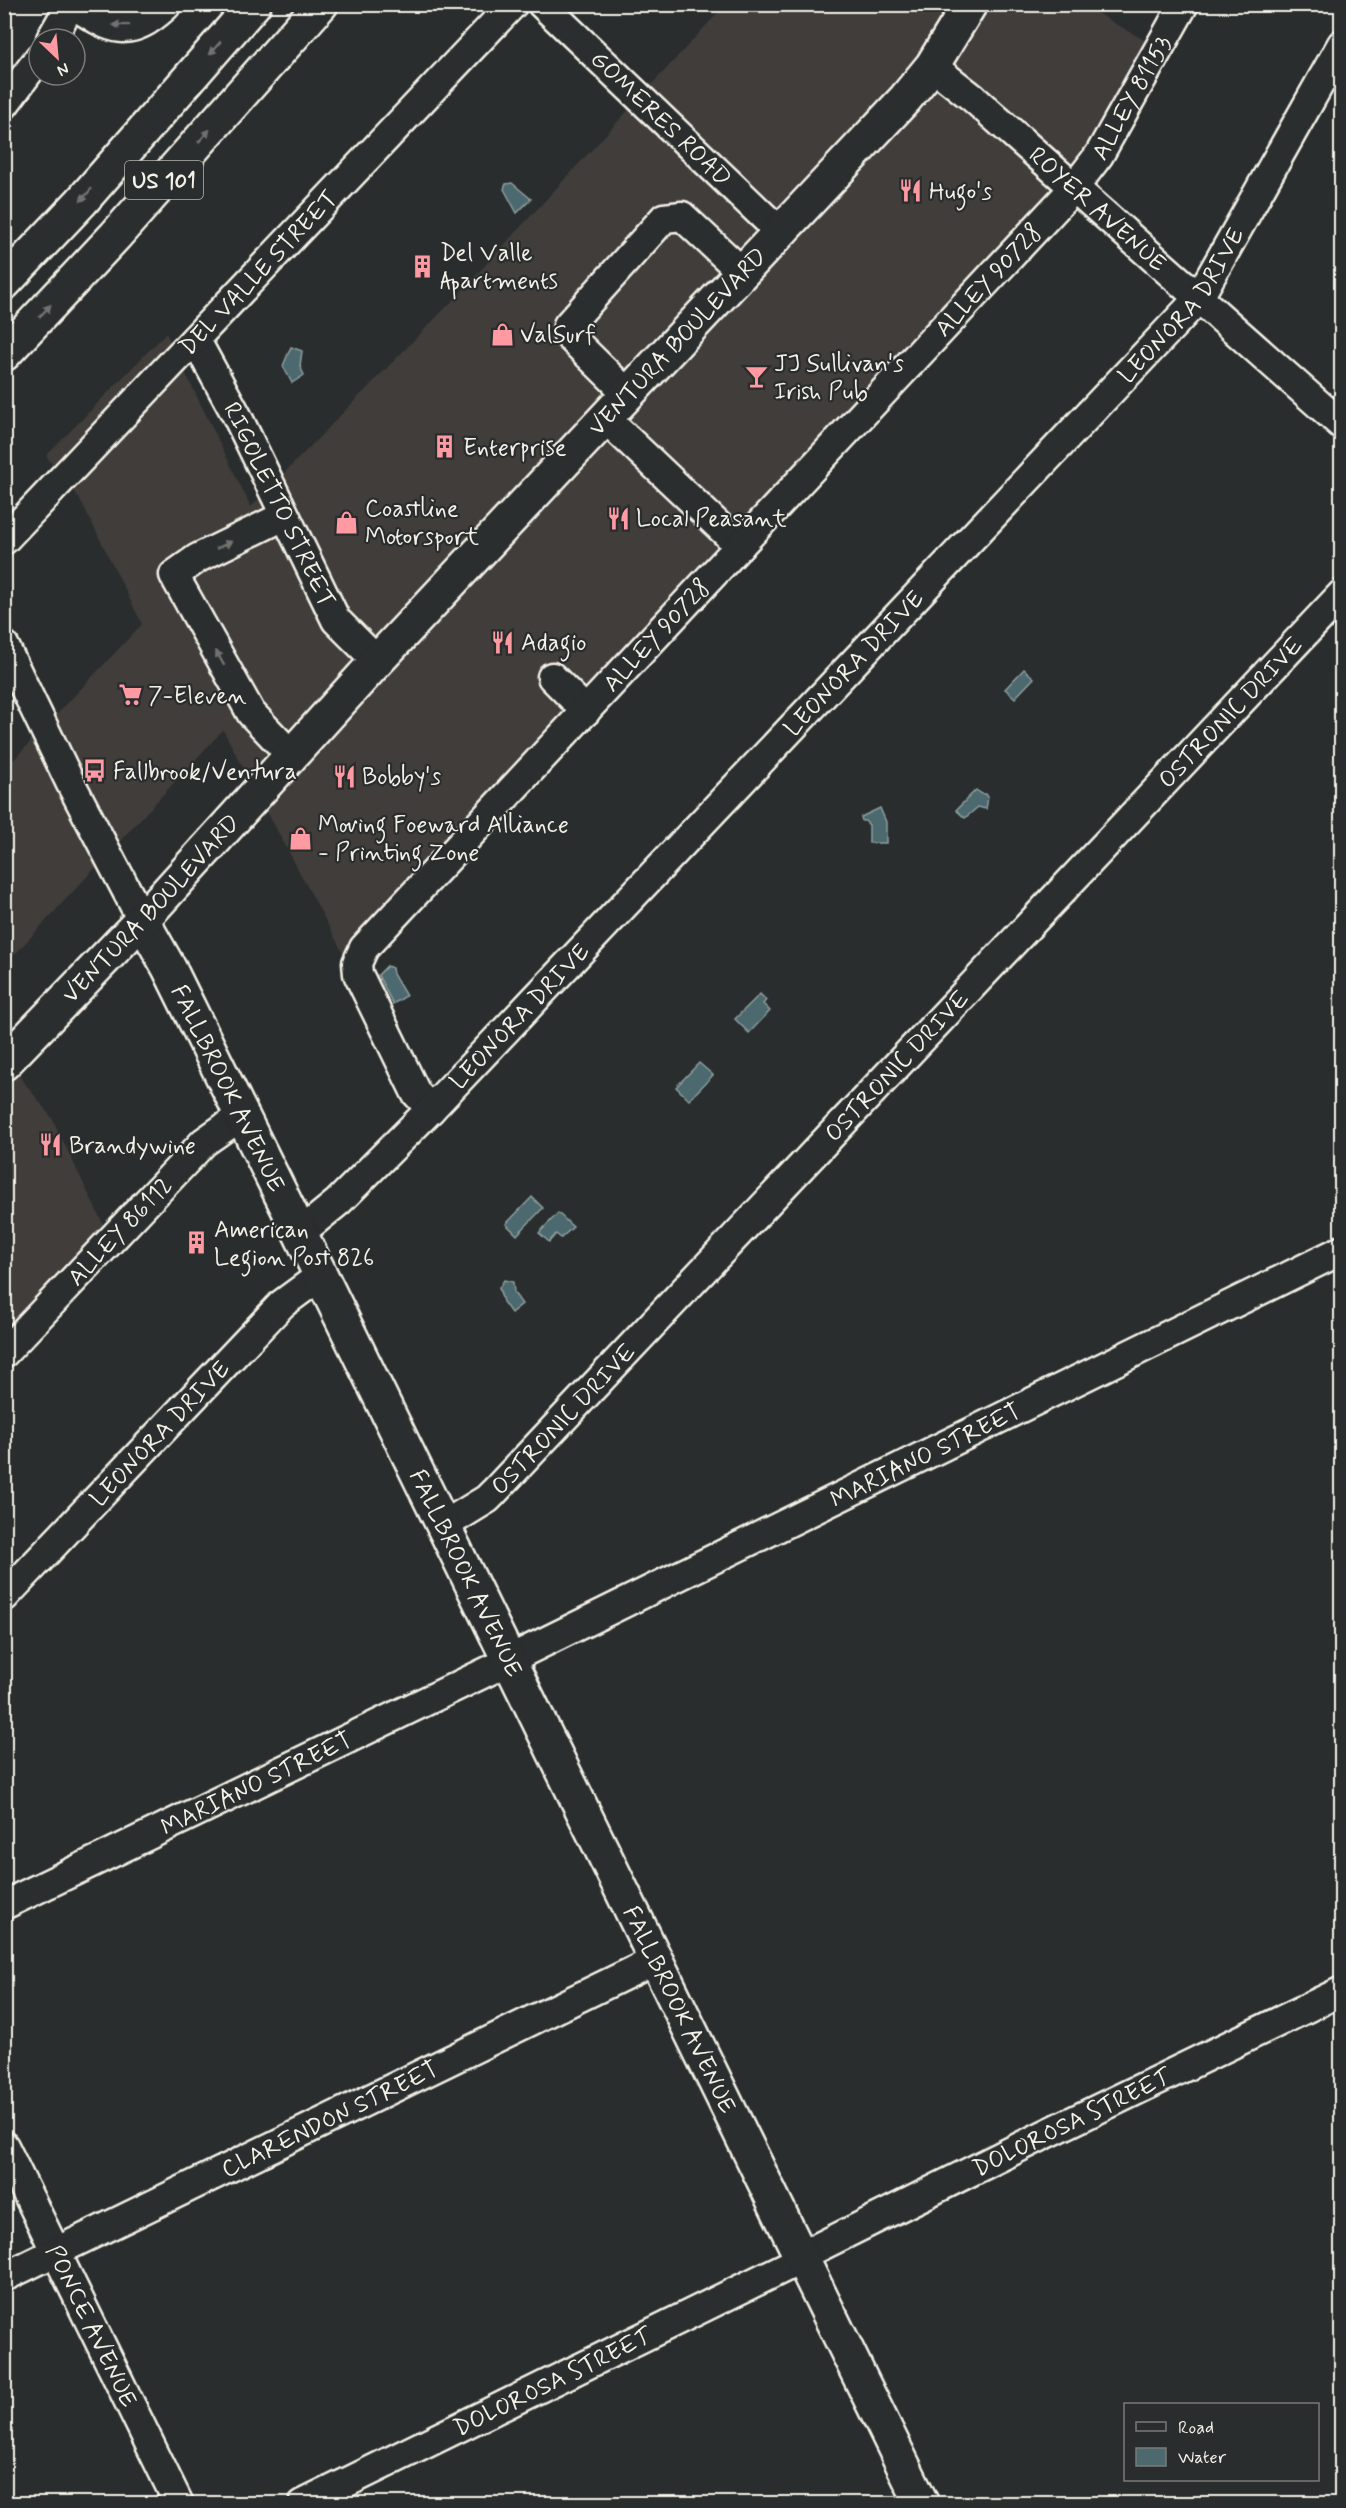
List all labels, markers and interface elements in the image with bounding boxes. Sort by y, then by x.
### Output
one-way arrow [111,21,130,30]
north arrow [27,27,87,87]
street label: ALLEY 81153 [1085,31,1180,166]
one-way arrow [208,41,222,56]
street label: GOMERES ROAD [583,44,737,194]
text: N [54,57,72,81]
one-way arrow [197,128,211,143]
street label: ROYER AVENUE [1021,140,1173,279]
road number: US 101 [125,161,203,199]
place label: Hugo's [929,177,992,211]
restaurant icon: Hugo's [898,178,924,204]
street label: DEL VALLE STREET [173,184,345,363]
one-way arrow [80,187,93,202]
street label: ALLEY 90728 [929,218,1049,344]
street label: LEONORA DRIVE [1112,222,1252,391]
place label: Del Valle Apartments [440,238,558,300]
street label: VENTURA BOULEVARD [582,242,774,443]
building icon: Del Valle Apartments [409,253,435,279]
one-way arrow [37,304,51,318]
place label: ValSurf [520,320,596,351]
shop icon: ValSurf [489,321,515,347]
place label: JJ Sullivan's Irish Pub [774,349,904,408]
bar icon: JJ Sullivan's Irish Pub [743,364,769,390]
street label: RIGOLETTO STREET [215,397,342,613]
place label: Enterprise [463,433,567,464]
building icon: Enterprise [432,434,458,460]
place label: Coastline Motorsport [365,494,479,553]
place label: Local Peasant [636,504,787,535]
restaurant icon: Local Peasant [605,505,631,531]
shop icon: Coastline Motorsport [334,509,360,535]
one-way arrow [215,540,232,549]
street label: ALLEY 90728 [597,573,718,699]
street label: LEONORA DRIVE [778,584,931,744]
place label: Adagio [521,628,586,662]
restaurant icon: Adagio [490,629,516,655]
street label: OSTRONIC DRIVE [1152,631,1311,796]
one-way arrow [215,649,225,666]
place label: 7-Eleven [148,681,247,712]
supermarket icon: 7-Eleven [117,682,143,708]
place label: Fallbrook/Ventura [113,757,297,788]
bus stop icon: Fallbrook/Ventura [82,758,108,784]
place label: Bobby's [362,762,442,793]
restaurant icon: Bobby's [331,763,357,789]
street label: VENTURA BOULEVARD [56,808,247,1011]
place label: Moving Foeward Alliance - Printing Zone [318,810,569,872]
shop icon: Moving Foeward Alliance - Printing Zone [287,825,313,851]
street label: LEONORA DRIVE [444,937,597,1097]
street label: FALLBROOK AVENUE [163,980,291,1198]
street label: OSTRONIC DRIVE [819,984,977,1149]
place label: Brandywine [69,1131,196,1162]
restaurant icon: Brandywine [38,1132,64,1158]
street label: ALLEY 86112 [61,1171,180,1293]
place label: American Legion Post 826 [214,1215,374,1277]
building icon: American Legion Post 826 [183,1230,209,1256]
street label: OSTRONIC DRIVE [485,1337,643,1502]
street label: LEONORA DRIVE [84,1354,238,1514]
street label: MARIANO STREET [826,1396,1026,1516]
street label: FALLBROOK AVENUE [401,1465,529,1682]
street label: MARIANO STREET [156,1725,357,1844]
street label: FALLBROOK AVENUE [615,1901,743,2119]
street label: CLARENDON STREET [217,2054,444,2186]
street label: DOLOROSA STREET [968,2062,1177,2185]
street label: PONCE AVENUE [38,2240,143,2413]
street label: DOLOROSA STREET [449,2321,658,2445]
legend [1124,2403,1319,2481]
text: Road [1178,2416,1214,2440]
text: Water [1178,2446,1227,2470]

